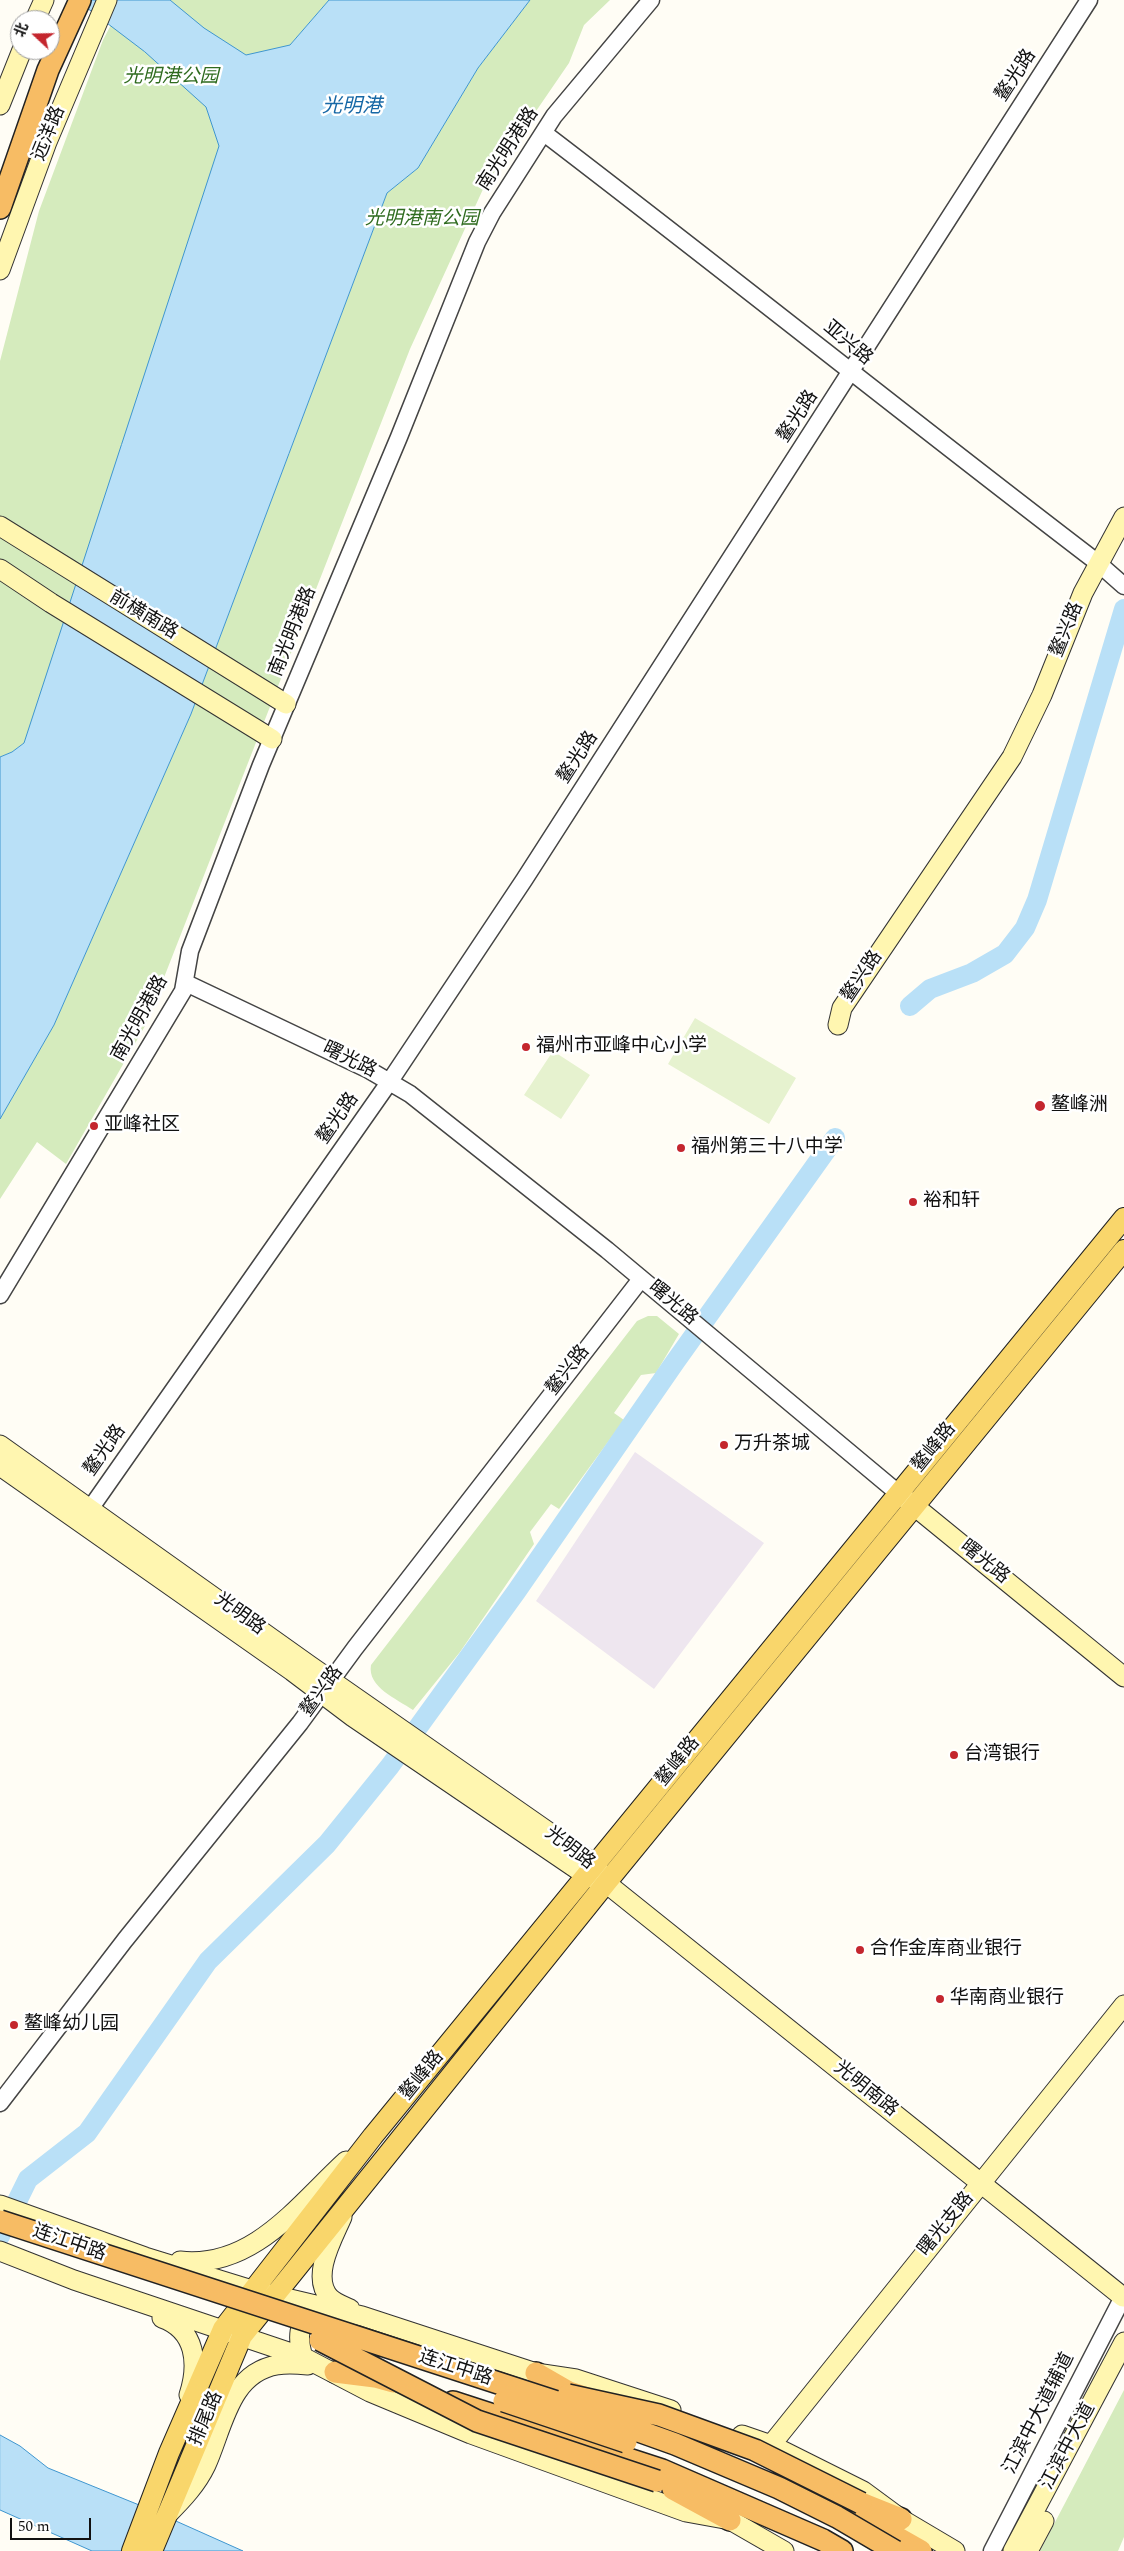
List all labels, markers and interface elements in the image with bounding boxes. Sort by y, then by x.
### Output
north arrow [10,10,60,60]
text: 北 [9,20,34,40]
street label: 鳌光路 [992,46,1042,106]
park label: 光明港公园 [124,67,218,89]
water label: 光明港 [322,96,382,120]
street label: 远洋路 [29,103,71,165]
street label: 南光明港路 [474,104,544,196]
park label: 光明港南公园 [365,209,479,231]
street label: 亚兴路 [818,317,876,371]
street label: 鳌光路 [774,387,824,447]
street label: 南光明港路 [266,584,322,680]
street label: 前横南路 [105,587,181,645]
street label: 鳌兴路 [1047,599,1089,661]
street label: 鳌光路 [554,728,604,788]
street label: 鳌兴路 [838,947,888,1007]
street label: 南光明港路 [108,972,174,1066]
place label: 福州市亚峰中心小学 [536,1036,707,1058]
street label: 曙光路 [318,1038,380,1084]
marker: 福州市亚峰中心小学 [520,1041,532,1053]
street label: 鳌光路 [313,1089,365,1149]
place label: 鳌峰洲 [1051,1095,1108,1117]
marker: 鳌峰洲 [1033,1099,1047,1113]
place label: 亚峰社区 [104,1115,180,1137]
marker: 亚峰社区 [88,1120,100,1132]
place label: 福州第三十八中学 [691,1137,843,1159]
marker: 福州第三十八中学 [675,1142,687,1154]
place label: 裕和轩 [923,1191,980,1213]
marker: 裕和轩 [907,1196,919,1208]
street label: 曙光路 [643,1277,701,1331]
street label: 鳌兴路 [542,1342,596,1400]
street label: 鳌峰路 [908,1419,962,1477]
street label: 鳌光路 [80,1421,132,1481]
place label: 万升茶城 [734,1434,810,1456]
marker: 万升茶城 [718,1439,730,1451]
street label: 曙光路 [955,1536,1013,1590]
street label: 光明路 [209,1589,269,1641]
street label: 鳌兴路 [297,1662,349,1722]
street label: 鳌峰路 [652,1733,706,1791]
place label: 台湾银行 [964,1744,1040,1766]
marker: 台湾银行 [948,1749,960,1761]
street label: 光明路 [540,1822,598,1876]
place label: 合作金库商业银行 [870,1939,1022,1961]
marker: 合作金库商业银行 [854,1944,866,1956]
place label: 华南商业银行 [950,1988,1064,2010]
marker: 华南商业银行 [934,1993,946,2005]
place label: 鳌峰幼儿园 [24,2014,119,2036]
marker: 鳌峰幼儿园 [8,2019,20,2031]
street label: 鳌峰路 [396,2047,450,2105]
street label: 光明南路 [828,2057,902,2123]
street label: 曙光支路 [914,2188,980,2262]
street label: 连江中路 [29,2221,109,2267]
street label: 连江中路 [415,2346,495,2392]
street label: 江滨中大道辅道 [1000,2350,1080,2478]
street label: 排尾路 [185,2388,229,2450]
street label: 江滨中大道 [1037,2400,1101,2494]
scale bar [12,2508,94,2540]
text: 50 m [18,2515,50,2538]

